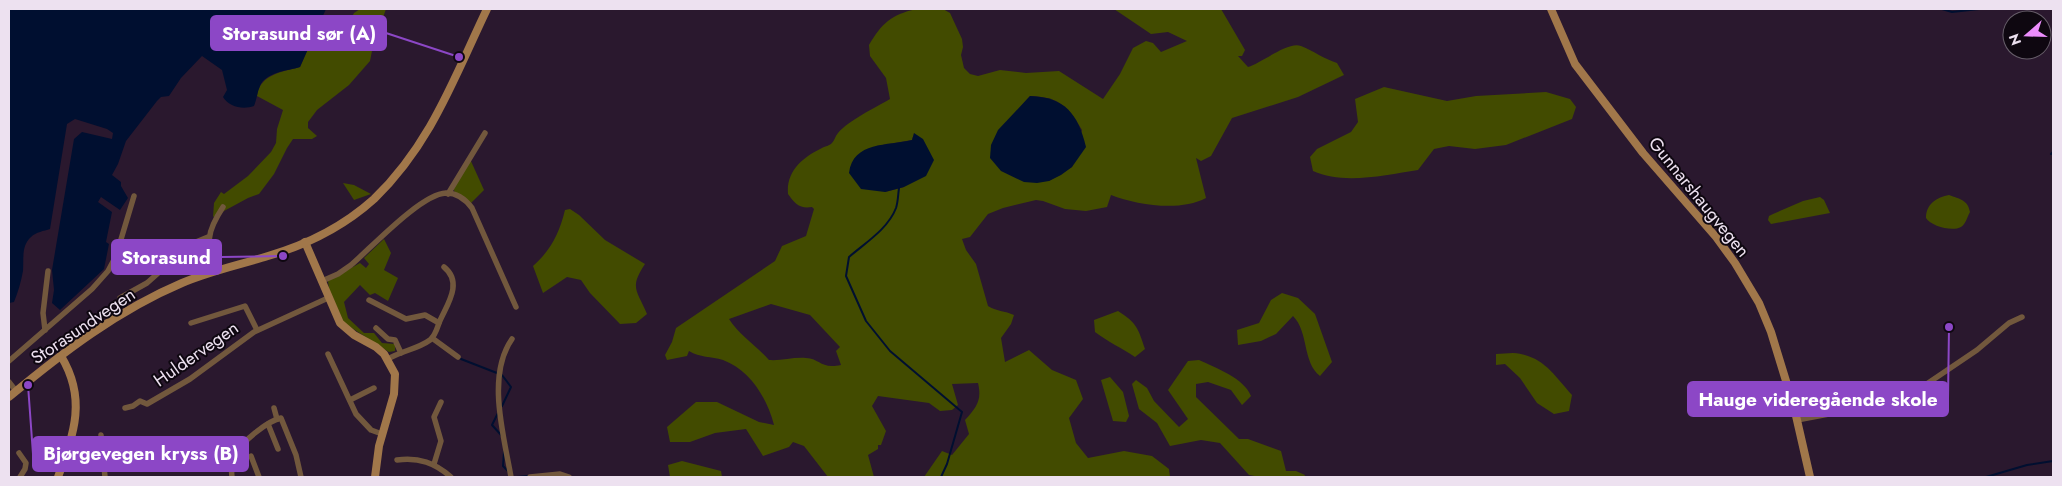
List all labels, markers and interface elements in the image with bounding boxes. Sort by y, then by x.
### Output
north arrow [2002,10,2052,60]
callout: Storasund sør (A) [211,16,386,50]
text: Storasund sør (A) [222,20,376,47]
text: N [2003,31,2026,48]
street label: Gunnarshaugvegen [1642,131,1756,263]
callout: Storasund [112,240,221,274]
text: Storasund [121,244,211,271]
street label: Storasundvegen [26,281,140,371]
street label: Huldervegen [148,315,244,393]
callout: Hauge videregående skole [1688,382,1948,416]
text: Hauge videregående skole [1698,386,1938,413]
callout: Bjørgevegen kryss (B) [33,437,248,471]
text: Bjørgevegen kryss (B) [43,440,239,467]

